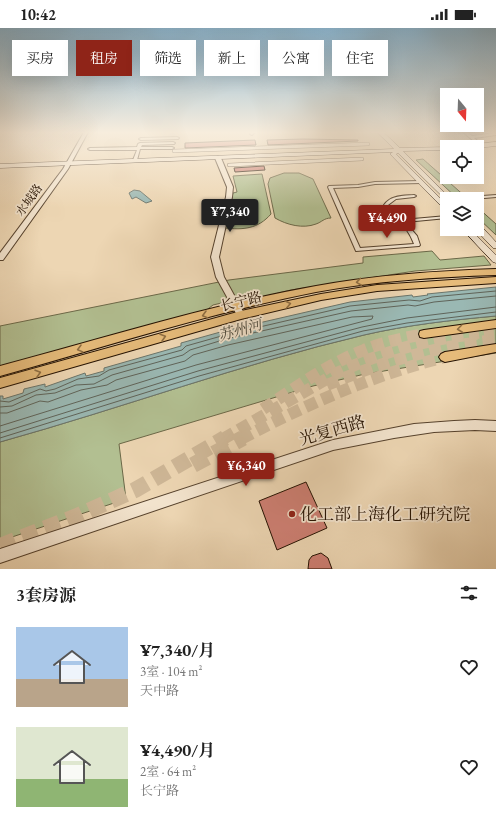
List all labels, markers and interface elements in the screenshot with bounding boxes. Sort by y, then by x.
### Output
text: 10:42 [20,5,56,24]
chip: 买房 [12,40,68,76]
chip: 租房 [76,40,132,76]
chip: 筛选 [140,40,196,76]
chip: 新上 [204,40,260,76]
chip: 公寓 [268,40,324,76]
chip: 住宅 [332,40,388,76]
north arrow [440,88,484,132]
map controls [440,88,484,236]
button: locate [440,140,484,184]
street label: 水城路 [12,181,46,219]
button: layers [440,192,484,236]
pin: ¥7,340 [197,199,263,233]
text: ¥7,340 [210,203,250,220]
pin: ¥4,490 [354,205,420,239]
text: ¥4,490 [367,209,407,226]
one-way arrow [356,278,363,286]
street label: 长宁路 [218,287,264,315]
one-way arrow [284,300,291,309]
one-way arrow [202,310,209,319]
water label: 苏州河 [216,313,267,345]
one-way arrow [457,324,463,333]
one-way arrow [159,333,166,342]
one-way arrow [76,345,83,353]
one-way arrow [34,369,41,377]
street label: 光复西路 [296,410,368,450]
pin: ¥6,340 [213,453,279,487]
text: ¥6,340 [226,457,266,474]
place label: 化工部上海化工研究院 [300,503,470,525]
marker: 化工部上海化工研究院 [287,509,297,519]
icon: filters [458,582,480,604]
text: 3套房源 [16,584,76,606]
text: ¥7,340/月 [140,639,215,661]
icon: home [48,643,96,691]
icon: heart [458,656,480,678]
text: 3室 · 104 m² [140,663,202,680]
text: 天中路 [140,682,179,699]
text: ¥4,490/月 [140,739,215,761]
icon: home [48,743,96,791]
icon: heart [458,756,480,778]
text: 2室 · 64 m² [140,763,196,780]
text: 长宁路 [140,782,179,799]

